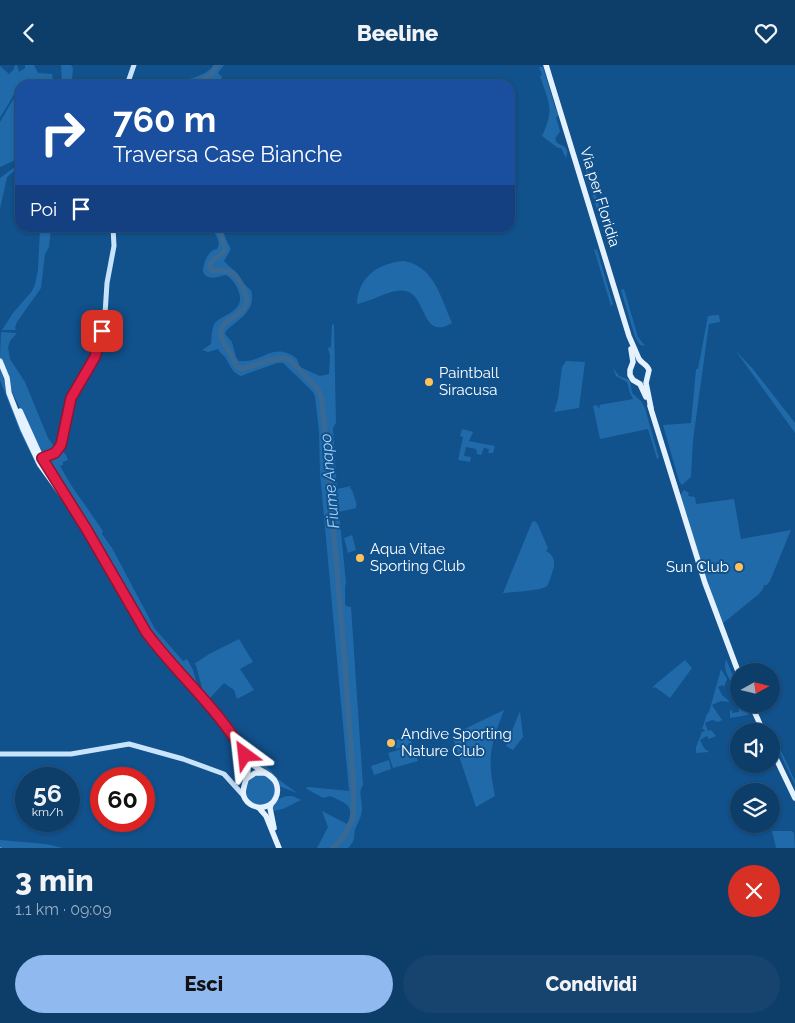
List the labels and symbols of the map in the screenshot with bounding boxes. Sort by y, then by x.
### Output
street label: Via per Floridia [576,145,624,249]
pin [81,310,123,352]
place label: Paintball Siracusa [439,364,500,399]
marker: Paintball Siracusa [423,376,435,388]
water label: Fiume Anapo [316,433,343,529]
place label: Aqua Vitae Sporting Club [370,540,465,575]
marker: Aqua Vitae Sporting Club [354,552,366,564]
place label: Sun Club [666,558,729,576]
marker: Sun Club [733,561,745,573]
north arrow [730,663,780,713]
place label: Andive Sporting Nature Club [401,725,512,760]
position arrow [218,728,270,780]
marker: Andive Sporting Nature Club [385,737,397,749]
speed limit sign: 60 [90,767,155,832]

